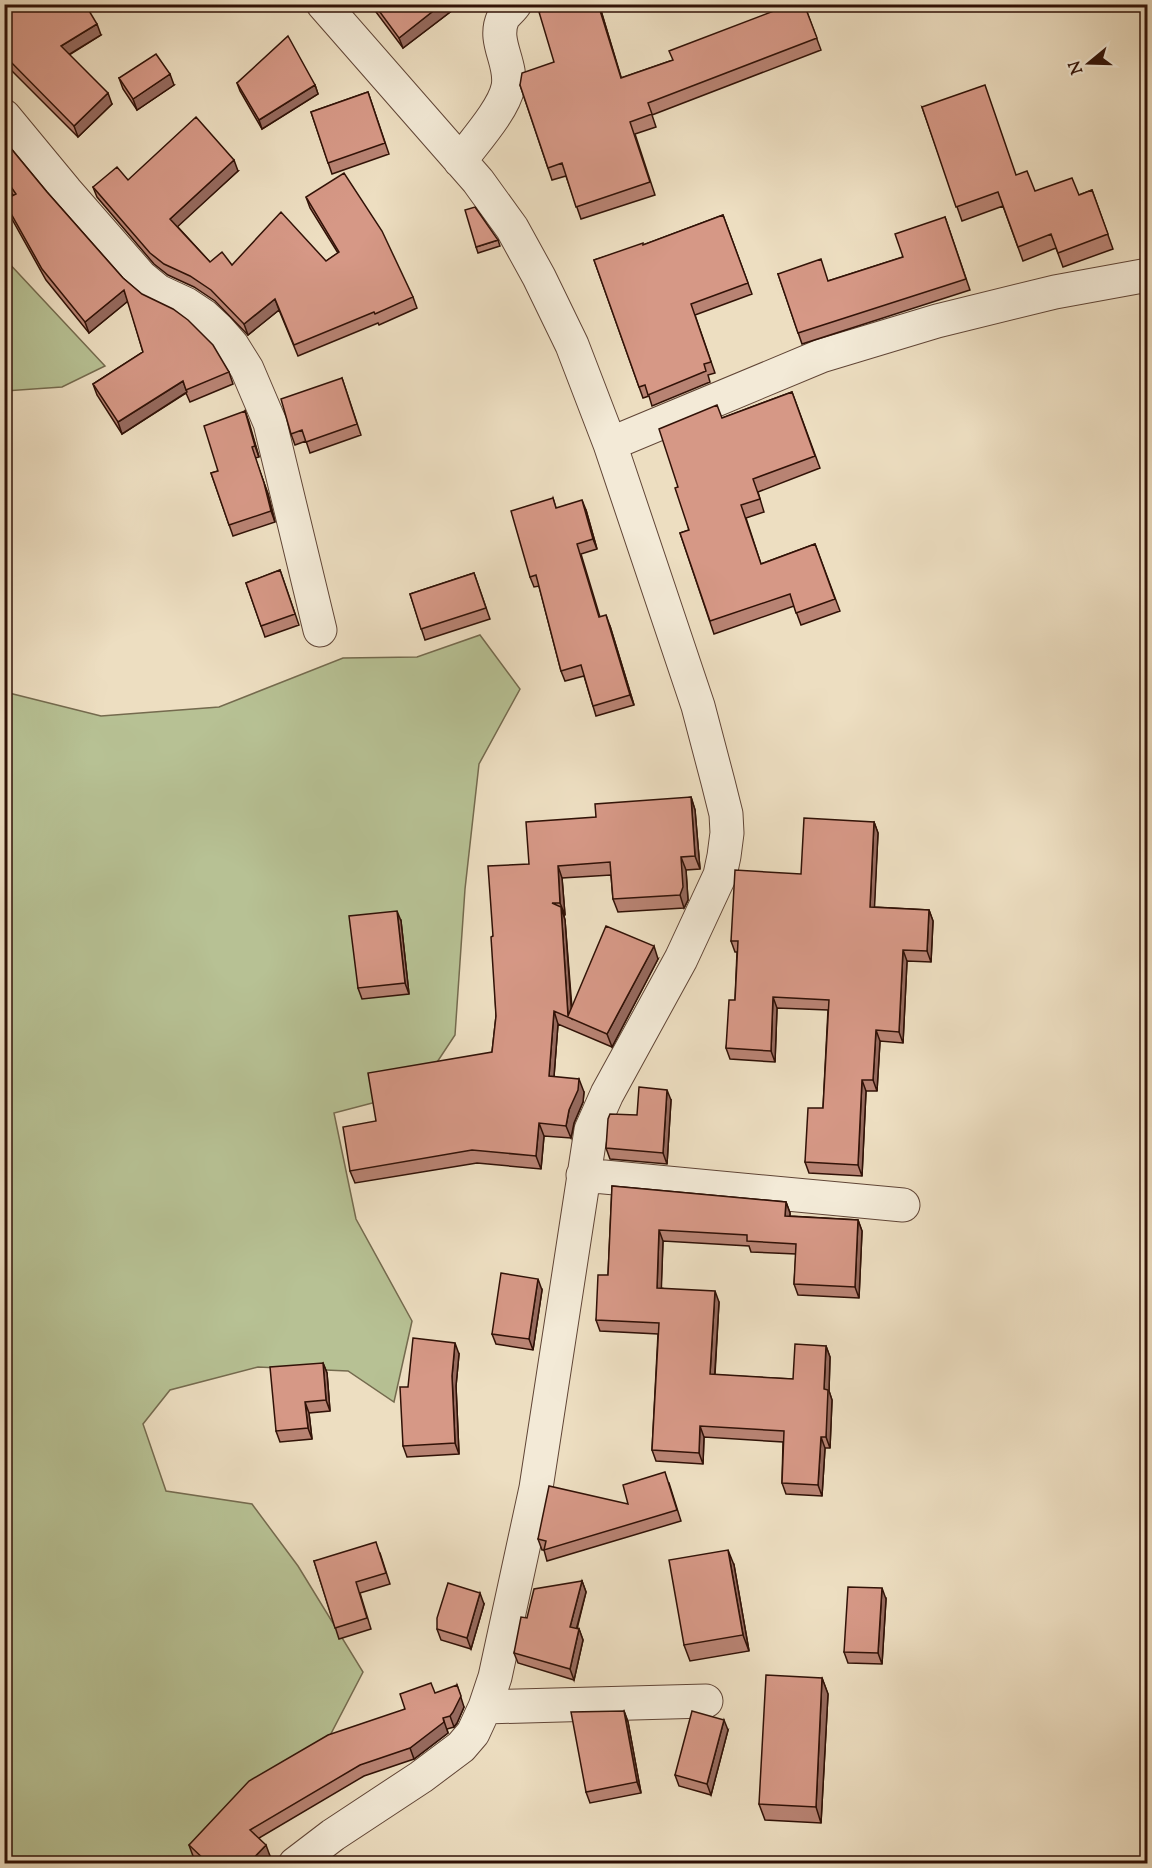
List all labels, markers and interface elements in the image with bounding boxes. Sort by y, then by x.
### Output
north arrow [1059,33,1119,93]
text: N [1064,57,1090,77]

